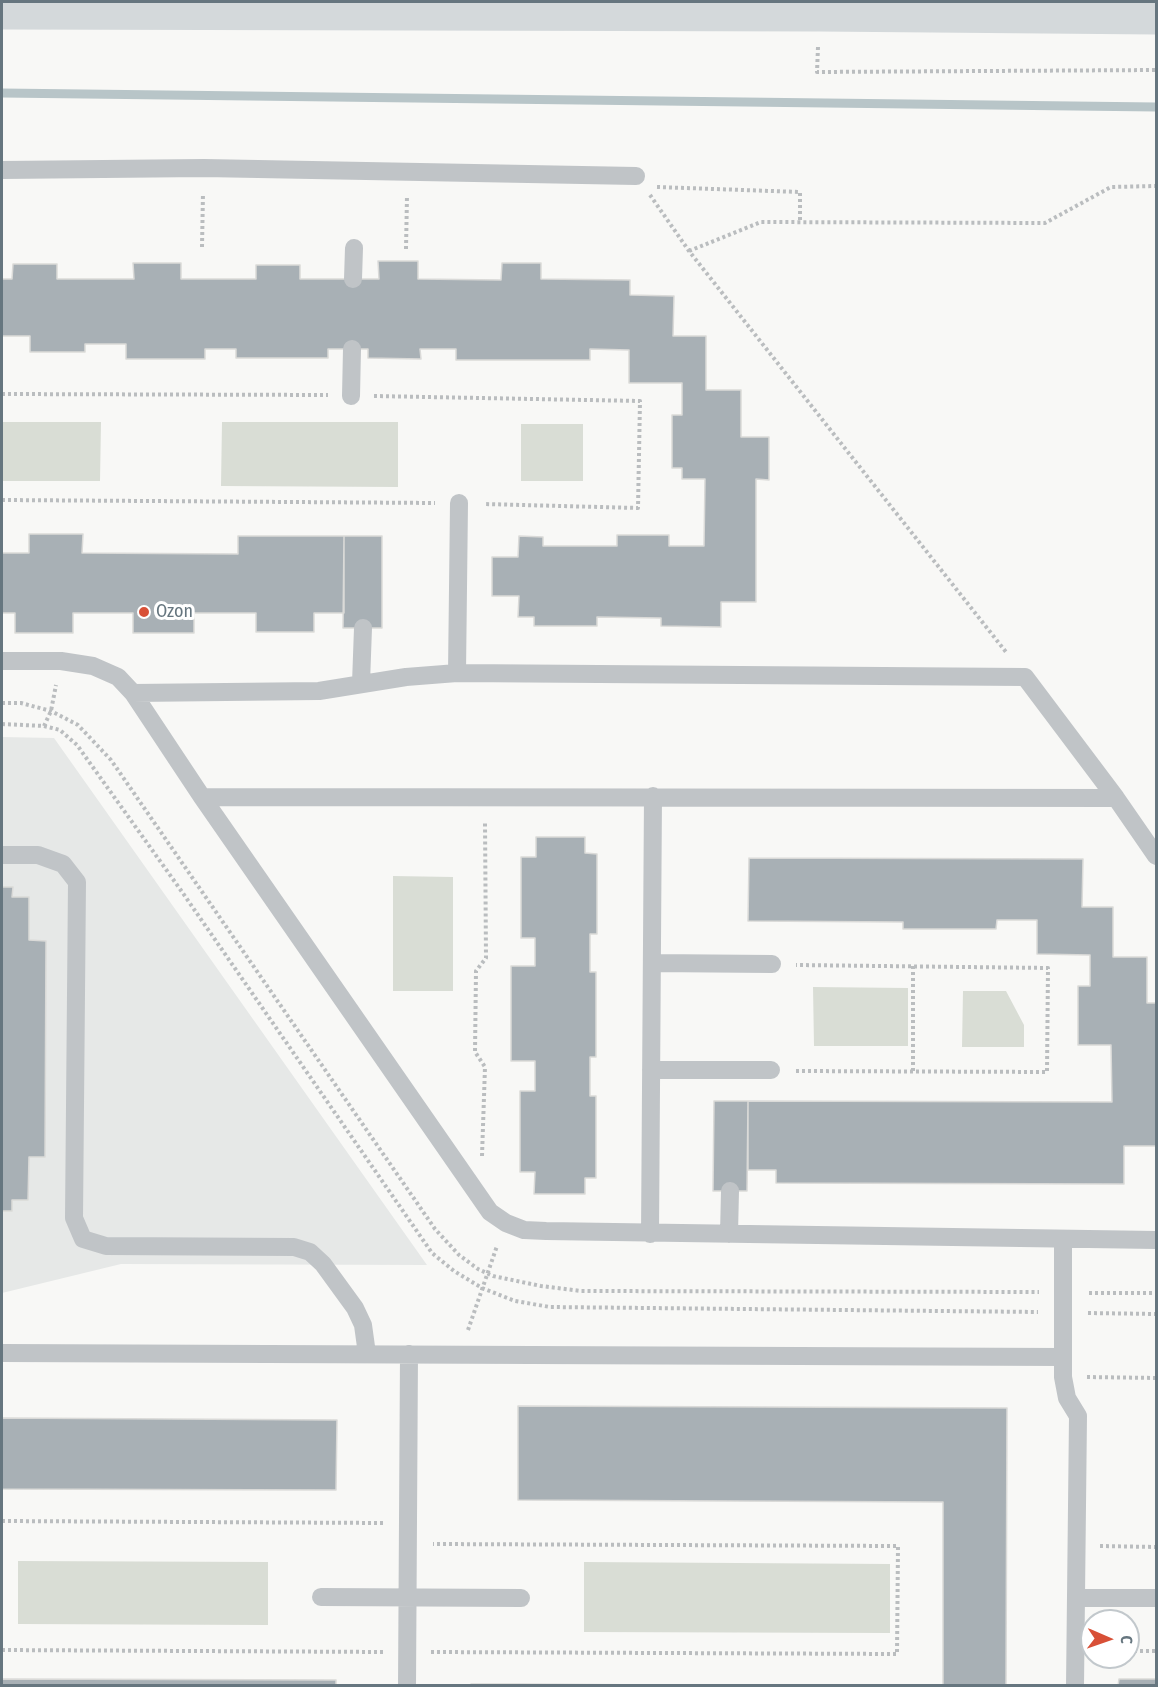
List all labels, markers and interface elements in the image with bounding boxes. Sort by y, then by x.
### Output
place label: Ozon [156,601,193,623]
marker: Ozon [137,605,151,619]
north arrow [1080,1609,1140,1669]
text: С [1117,1635,1136,1644]

